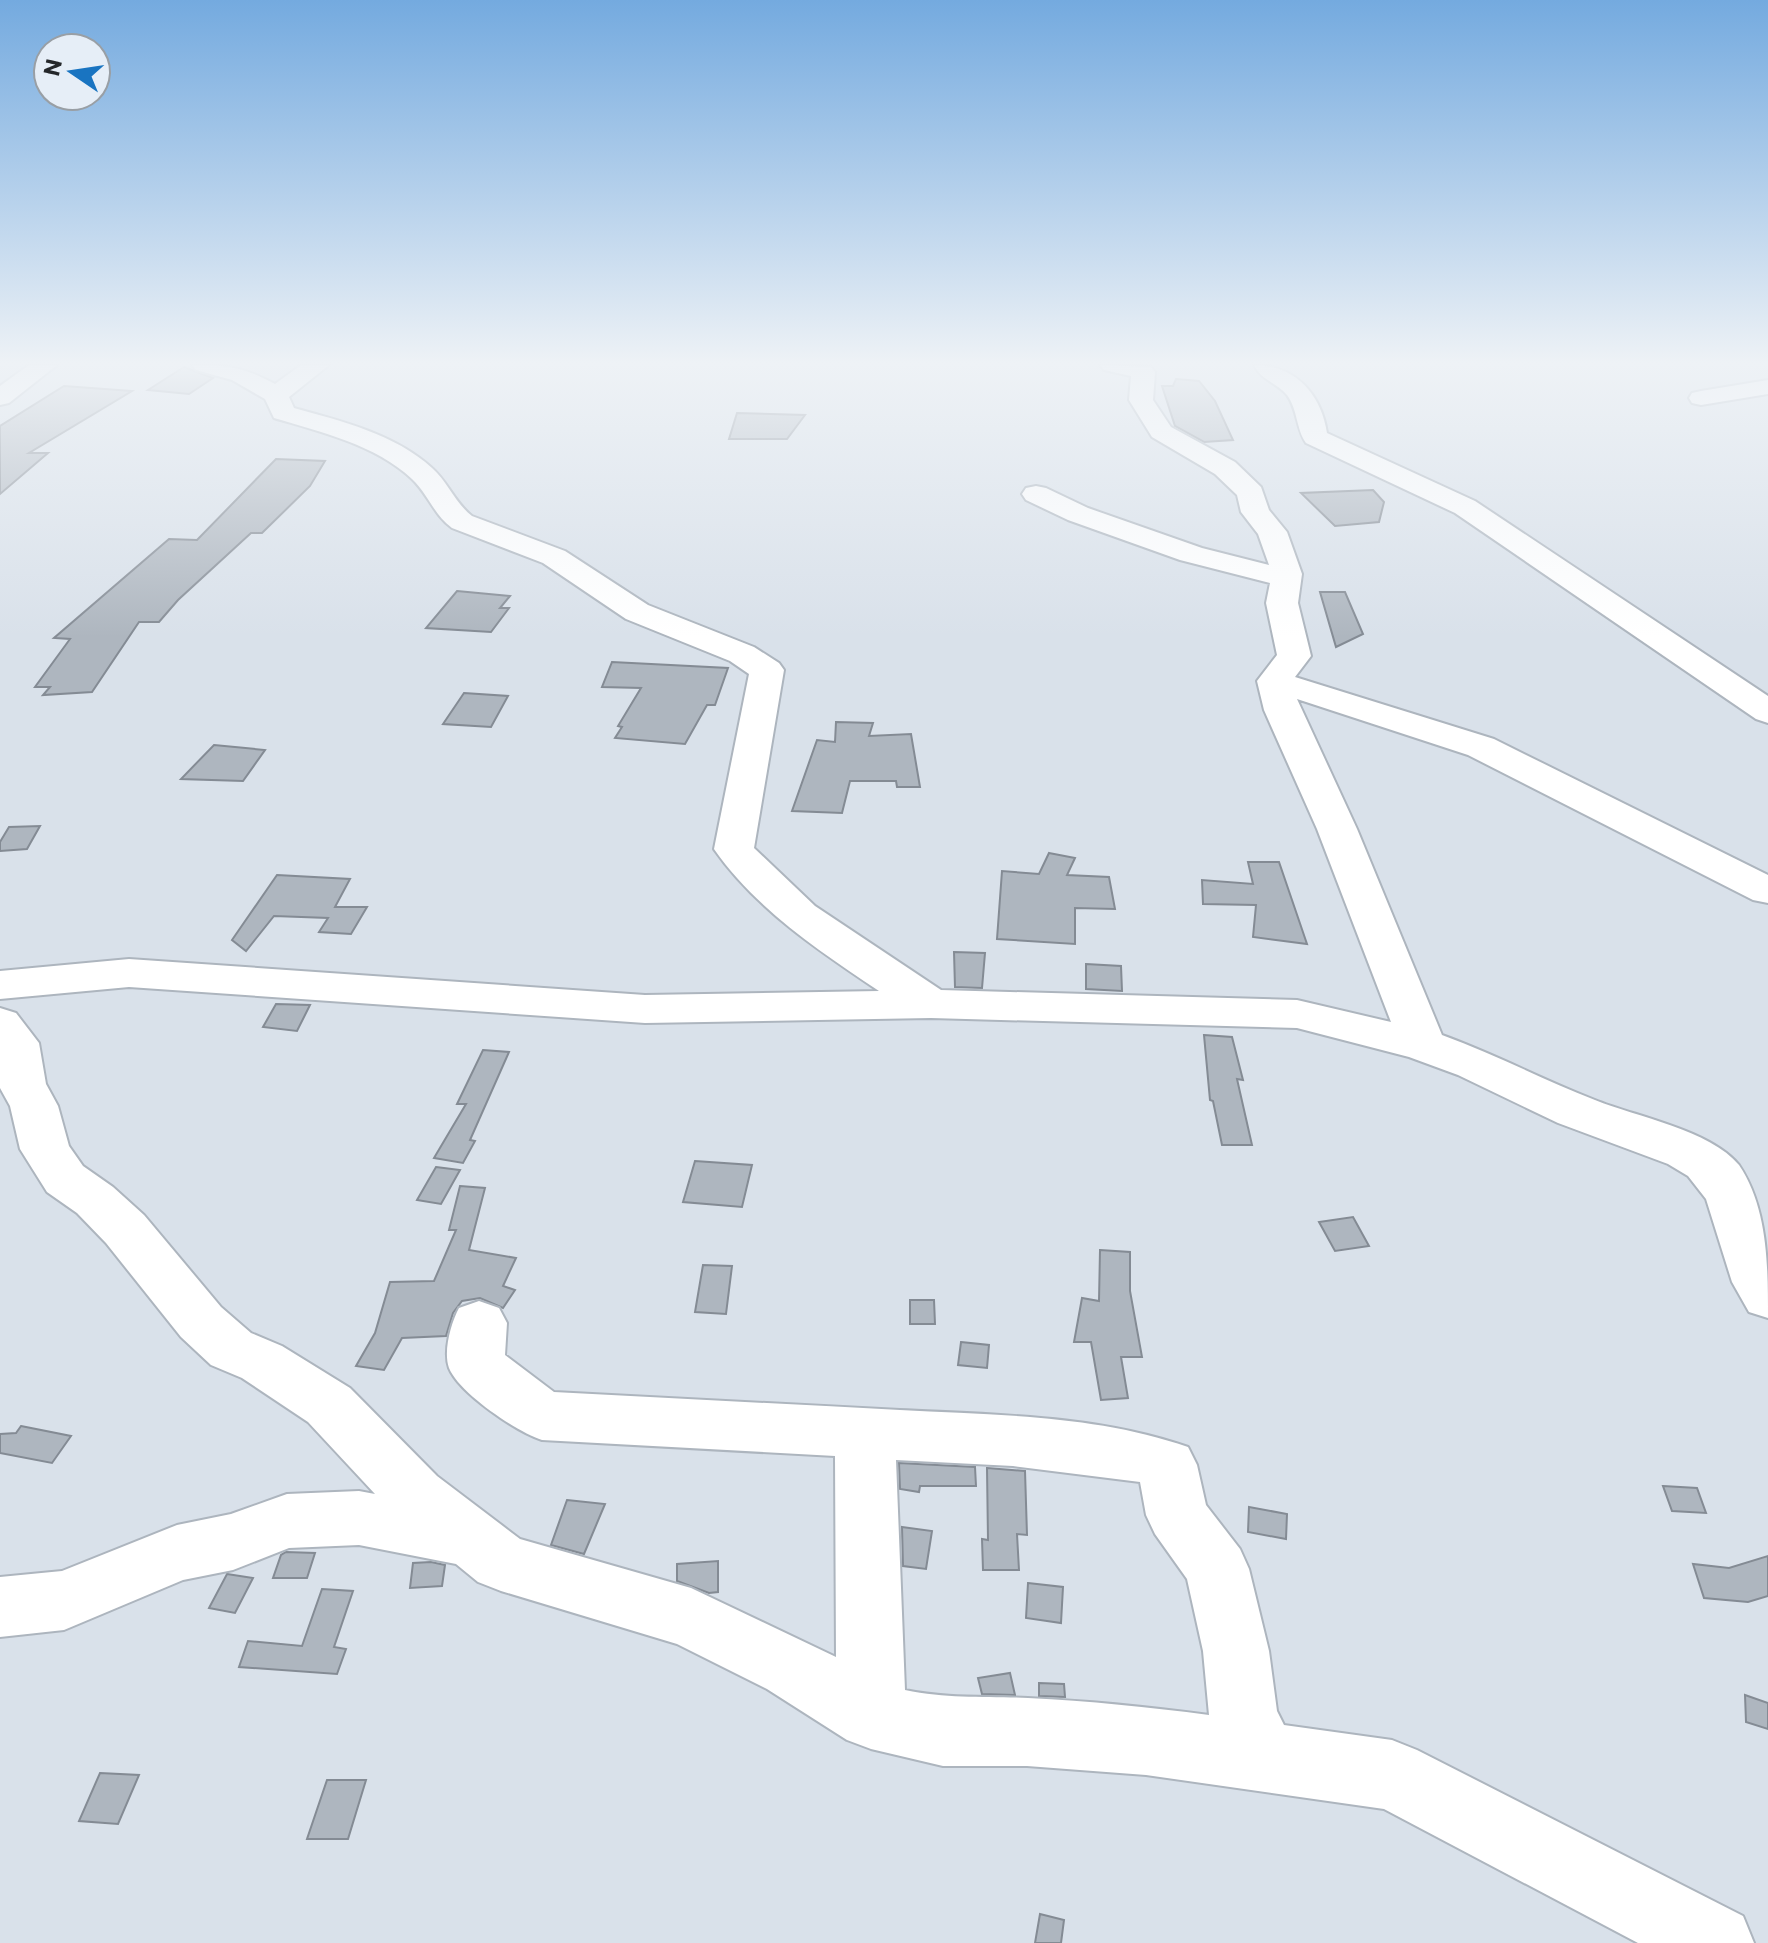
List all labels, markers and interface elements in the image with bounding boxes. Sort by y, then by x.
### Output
north arrow [32,32,112,112]
text: N [37,56,67,78]

